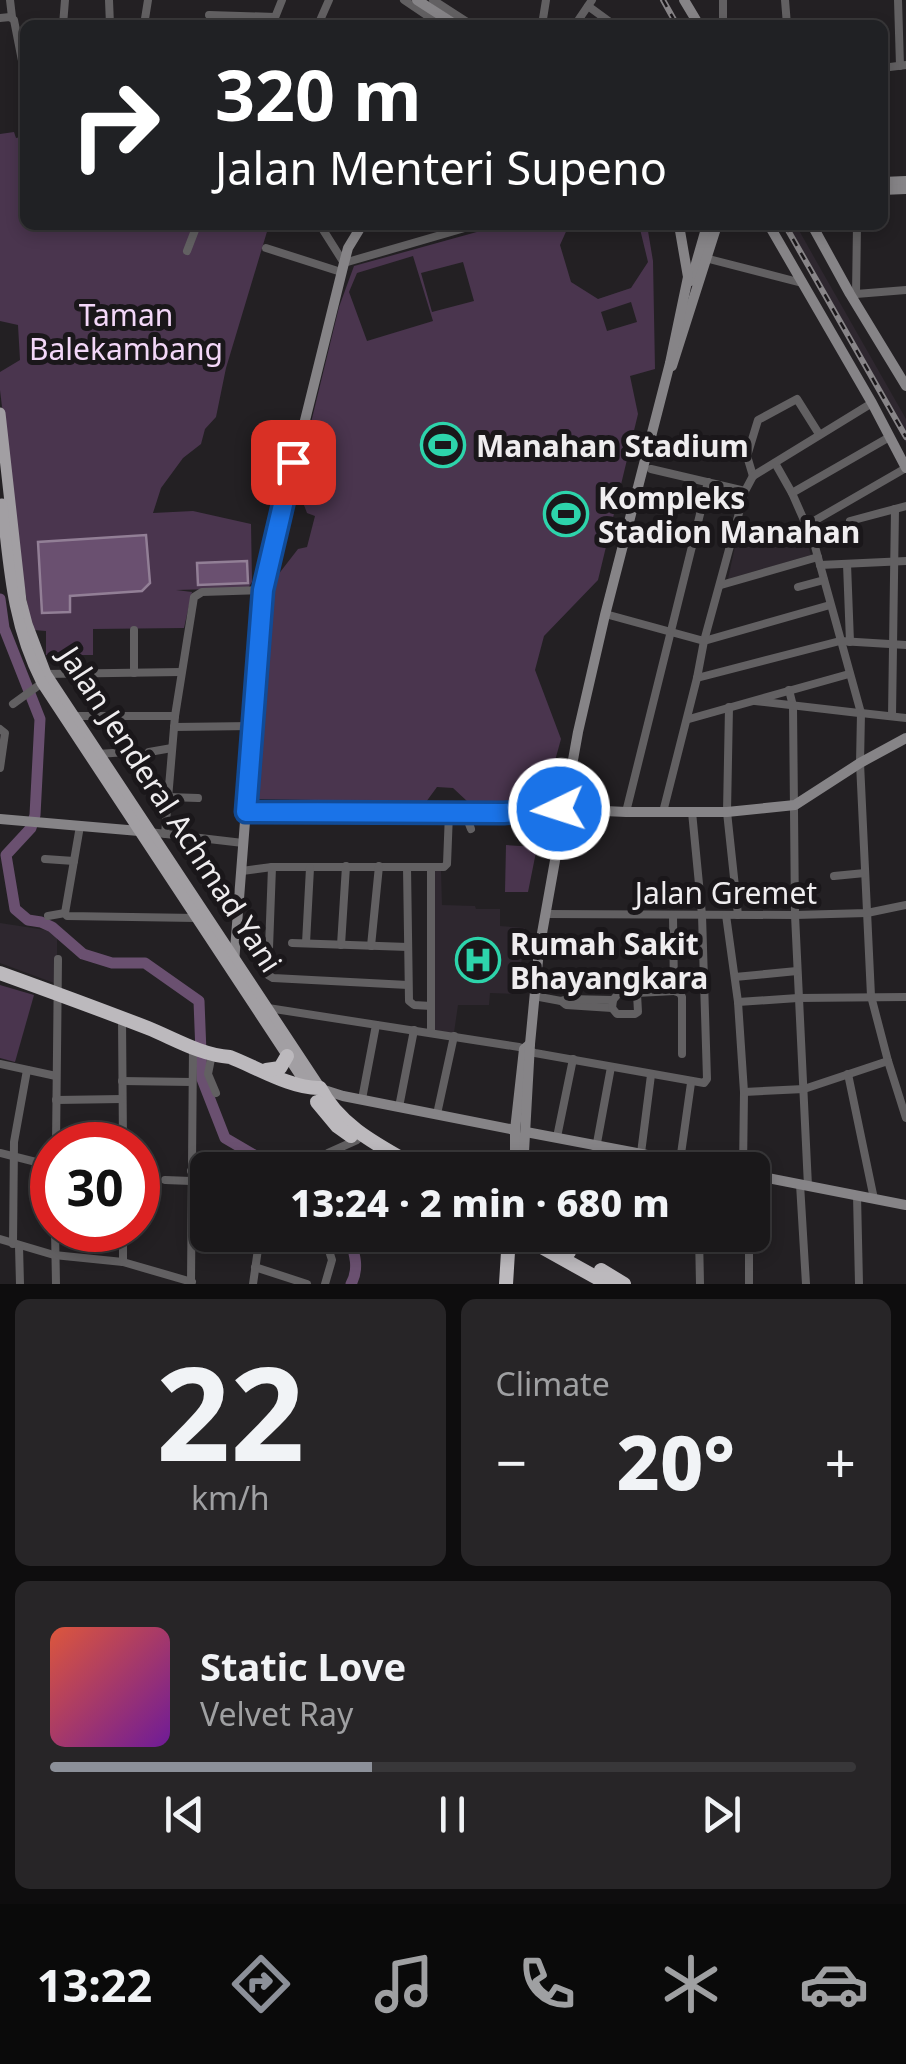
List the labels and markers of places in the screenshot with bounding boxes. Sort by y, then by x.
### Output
pin [251,420,336,505]
sports icon: Manahan Stadium [420,422,466,468]
place label: Manahan Stadium [476,425,749,466]
place label: Kompleks Stadion Manahan [598,477,860,552]
sports icon: Kompleks Stadion Manahan [543,491,589,537]
place label: Rumah Sakit Bhayangkara [510,923,708,998]
hospital icon: Rumah Sakit Bhayangkara [455,937,501,983]

